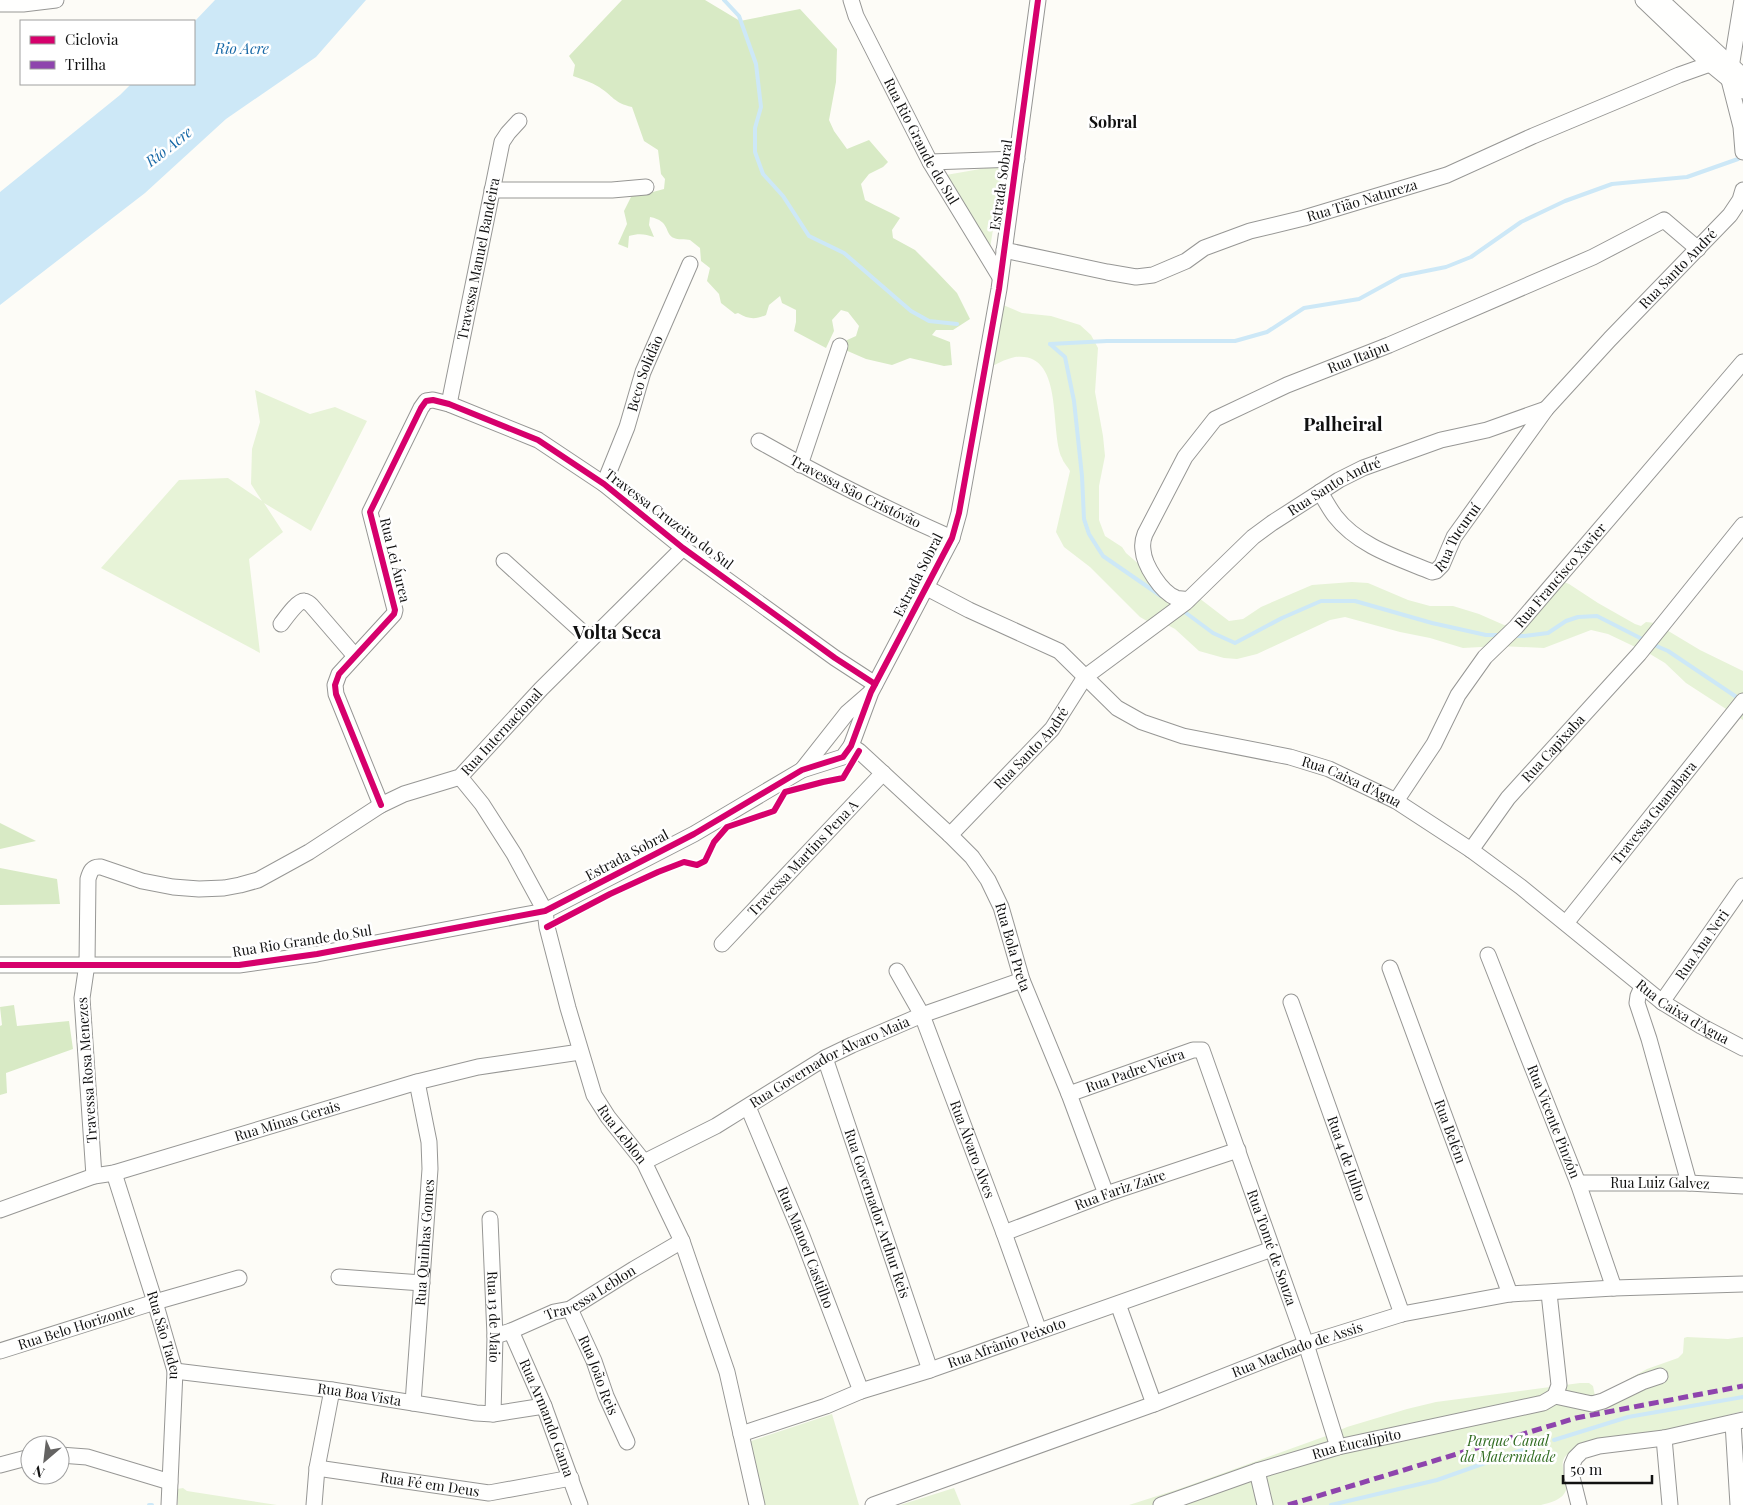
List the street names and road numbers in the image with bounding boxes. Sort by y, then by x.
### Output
street label: Rua Rio Grande do Sul [880,75,964,208]
street label: Estrada Sobral [985,138,1016,232]
street label: Rua Tião Natureza [1304,175,1419,226]
street label: Travessa Manuel Bandeira [452,176,504,342]
street label: Rua Santo André [1634,224,1721,313]
street label: Beco Solidão [622,332,667,414]
street label: Rua Itaipu [1325,336,1392,377]
street label: Travessa São Cristóvão [787,450,925,532]
street label: Rua Santo André [1284,452,1383,520]
street label: Travessa Cruzeiro do Sul [601,464,737,573]
street label: Rua Tucuruí [1430,499,1484,576]
street label: Rua Lei Áurea [376,516,415,604]
street label: Rua Francisco Xavier [1510,518,1611,631]
street label: Estrada Sobral [888,530,947,620]
street label: Rua Internacional [456,684,546,779]
street label: Rua Santo André [989,703,1073,793]
street label: Rua Capixaba [1517,710,1589,786]
street label: Rua Caixa d'Água [1299,751,1406,811]
street label: Travessa Guanabara [1607,757,1701,868]
street label: Travessa Martins Pena A [743,795,862,920]
street label: Estrada Sobral [582,825,672,884]
street label: Rua Bola Preta [991,900,1036,994]
street label: Rua Ana Neri [1671,905,1733,983]
street label: Rua Rio Grande do Sul [231,920,373,961]
street label: Rua Caixa d'Água [1632,975,1733,1048]
street label: Travessa Rosa Menezes [72,996,101,1144]
street label: Rua Governador Álvaro Maia [745,1012,912,1112]
street label: Rua Padre Vieira [1083,1044,1187,1096]
street label: Rua Vicente Pinzón [1523,1062,1585,1182]
street label: Rua Minas Gerais [232,1096,342,1145]
street label: Rua Álvaro Alves [946,1097,1000,1201]
street label: Rua Belém [1430,1097,1471,1166]
street label: Rua Leblon [593,1101,652,1168]
street label: Rua 4 de Julho [1323,1113,1371,1204]
street label: Rua Governador Arthur Reis [840,1126,915,1300]
street label: Rua Fariz Zaire [1072,1165,1168,1214]
street label: Rua Luiz Galvez [1610,1173,1711,1193]
street label: Rua Quinhas Gomes [410,1178,438,1306]
street label: Rua Manoel Castilho [773,1184,839,1311]
street label: Rua Tomé de Souza [1243,1187,1302,1308]
street label: Travessa Leblon [541,1260,640,1324]
street label: Rua 13 de Maio [483,1271,505,1363]
street label: Rua São Tadeu [143,1288,185,1380]
street label: Rua Belo Horizonte [15,1299,137,1354]
street label: Rua Afrânio Peixoto [945,1313,1068,1372]
street label: Rua Machado de Assis [1229,1317,1365,1381]
street label: Rua João Reis [574,1332,623,1418]
street label: Rua Armando Gama [515,1356,579,1479]
street label: Rua Boa Vista [317,1378,403,1410]
street label: Rua Eucalipito [1309,1424,1403,1463]
street label: Rua Fé em Deus [379,1467,481,1501]

